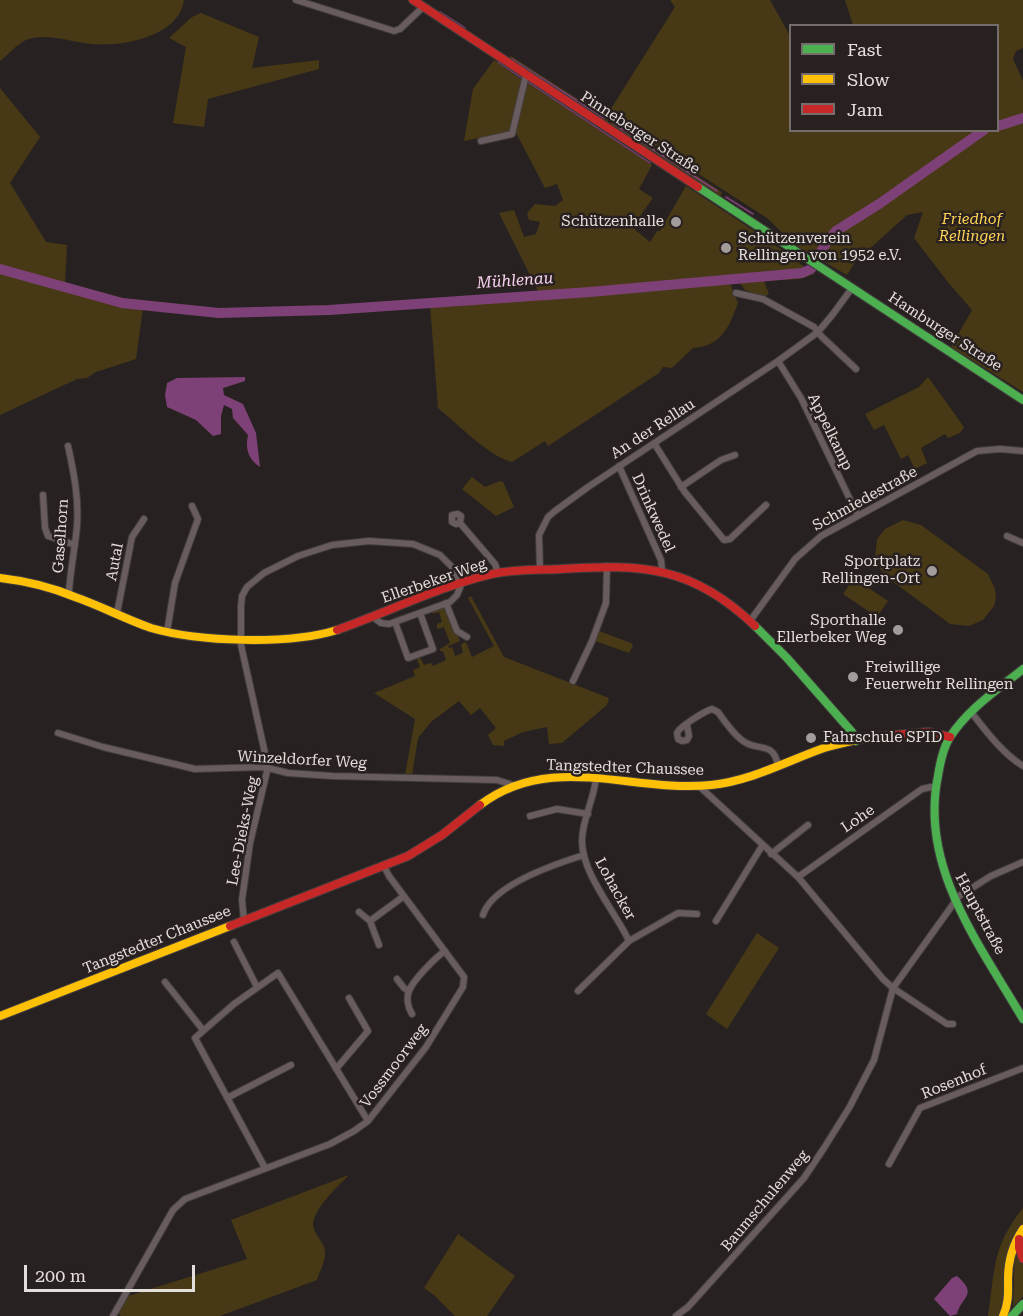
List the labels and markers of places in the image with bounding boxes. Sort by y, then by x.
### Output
place label: Schützenhalle [561,213,664,231]
marker: Schützenhalle [669,215,683,229]
place label: Schützenverein Rellingen von 1952 e.V. [738,230,902,265]
marker: Schützenverein Rellingen von 1952 e.V. [719,241,733,255]
place label: Sportplatz Rellingen-Ort [821,553,920,588]
marker: Sportplatz Rellingen-Ort [925,564,939,578]
place label: Sporthalle Ellerbeker Weg [776,612,886,647]
marker: Sporthalle Ellerbeker Weg [891,623,905,637]
place label: Freiwillige Feuerwehr Rellingen [865,659,1014,694]
marker: Freiwillige Feuerwehr Rellingen [846,670,860,684]
place label: Fahrschule SPID [823,729,942,747]
marker: Fahrschule SPID [804,731,818,745]

